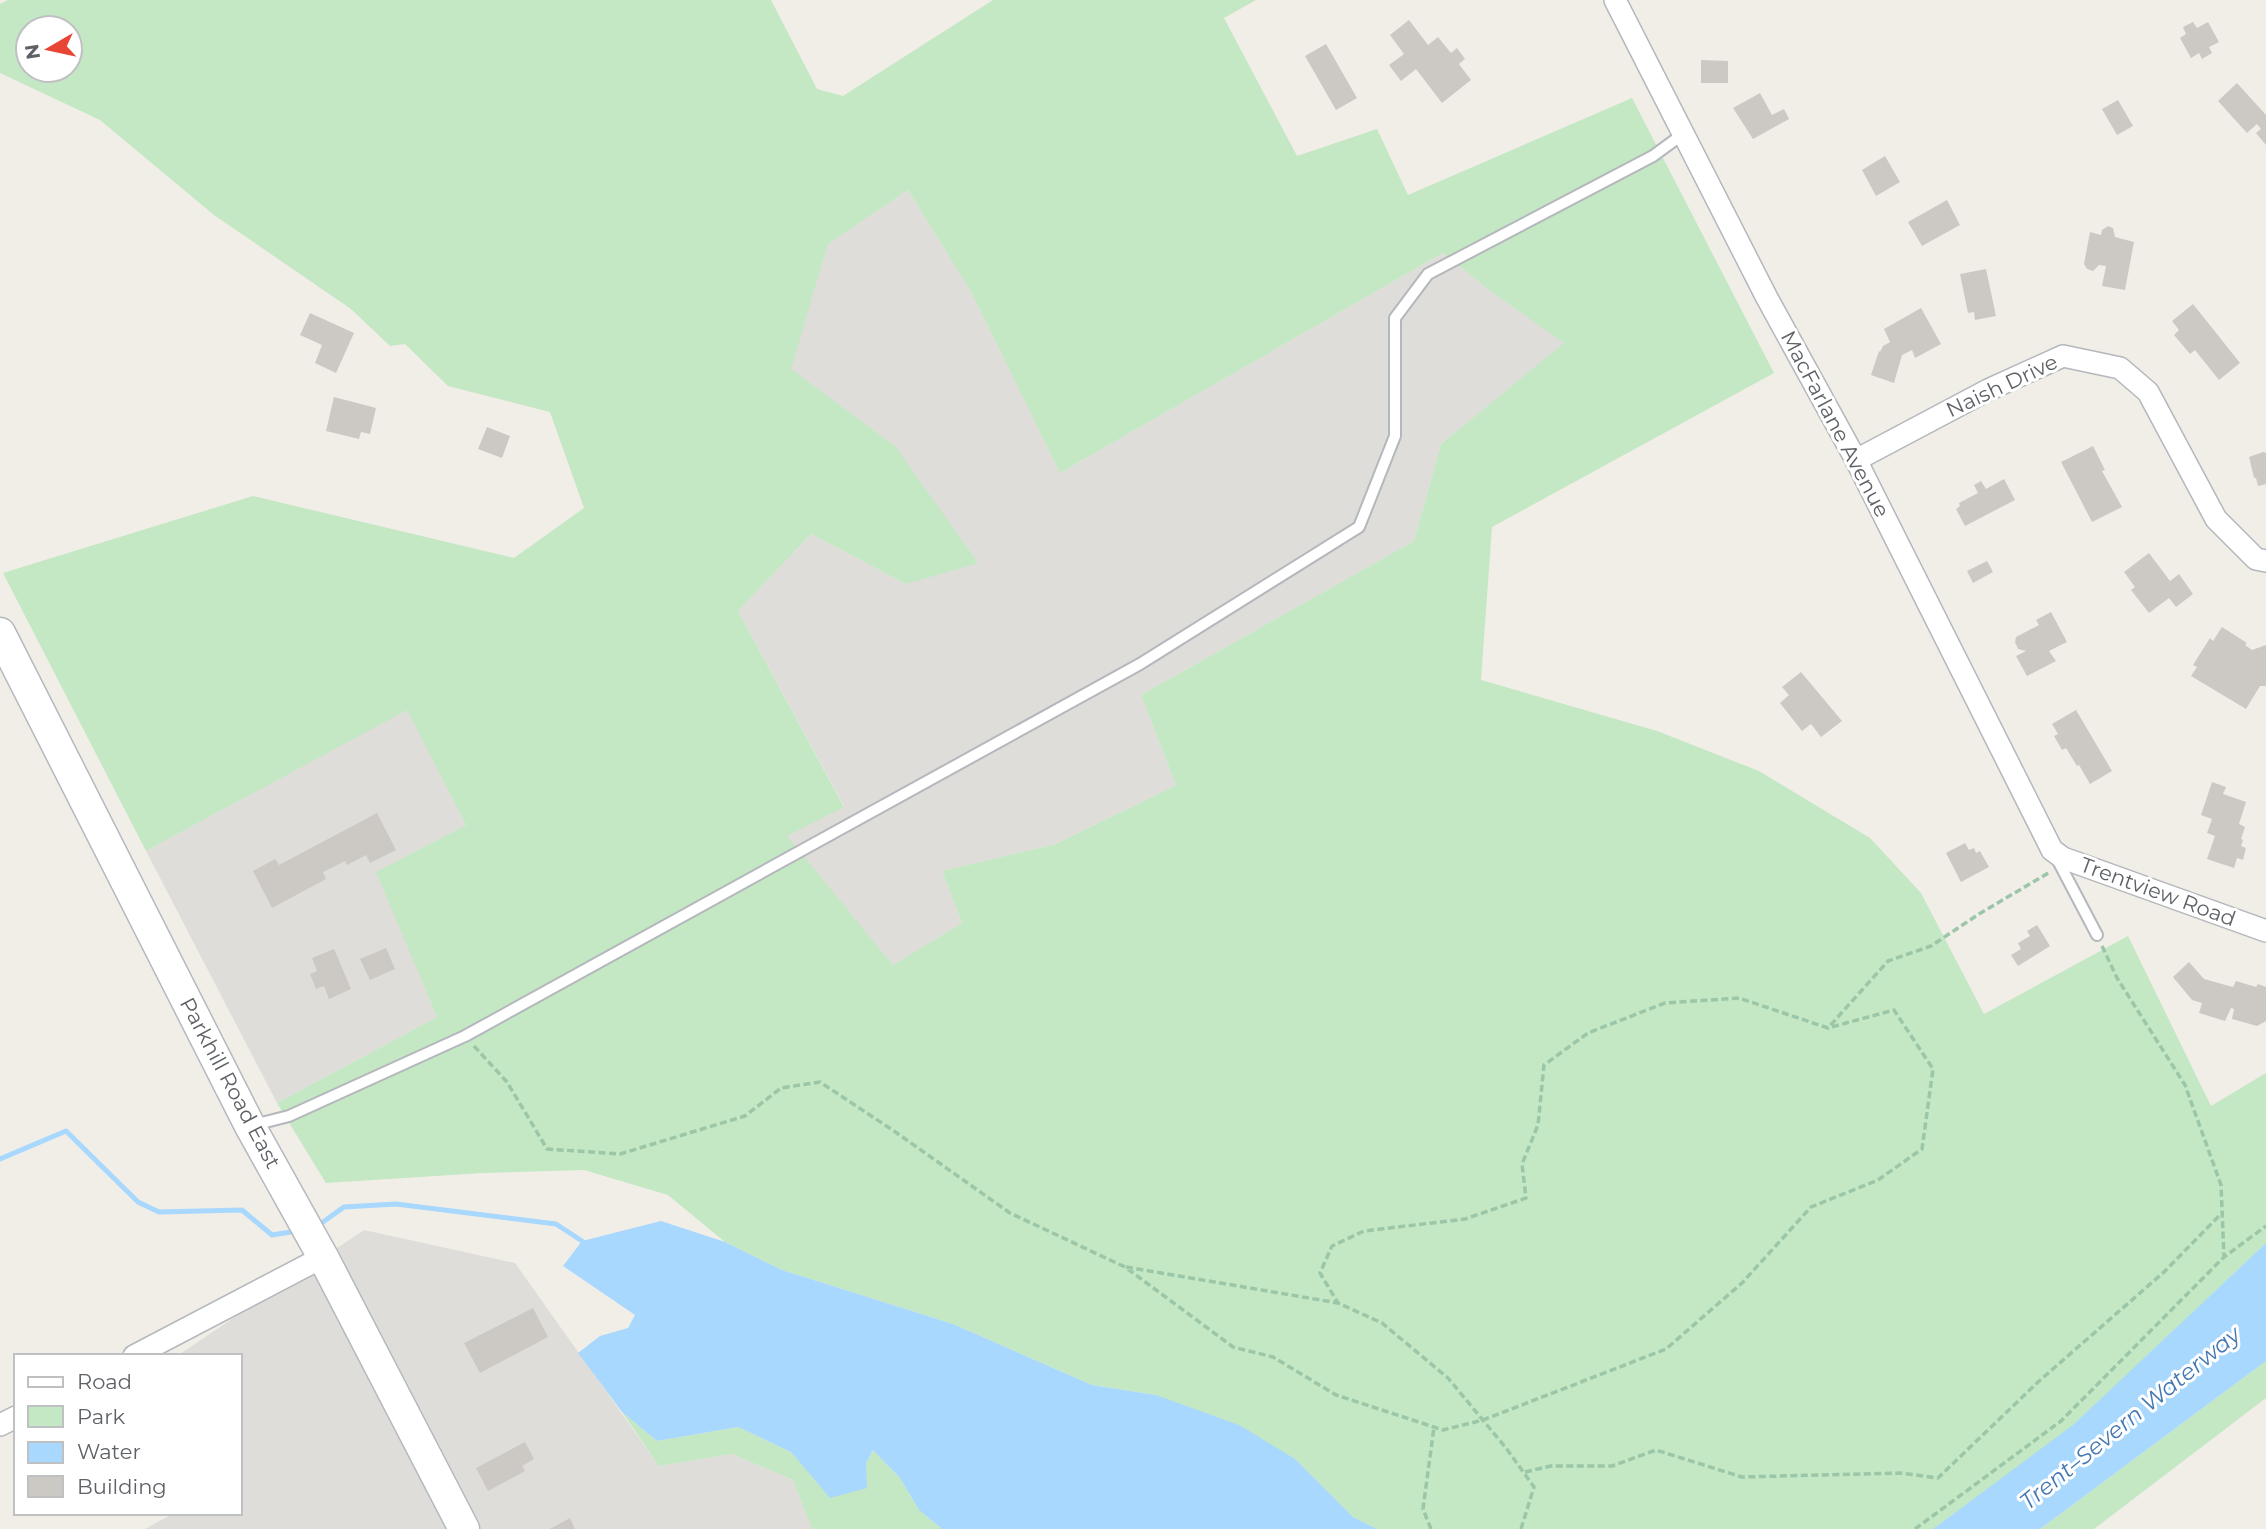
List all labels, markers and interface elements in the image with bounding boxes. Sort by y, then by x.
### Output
north arrow [14,14,84,84]
text: N [20,42,45,61]
street label: MacFarlane Avenue [1776,326,1895,521]
street label: Naish Drive [1942,349,2061,422]
street label: Trentview Road [2077,852,2239,931]
street label: Parkhill Road East [175,993,286,1173]
water label: Trent–Severn Waterway [2014,1319,2247,1516]
legend [14,1354,242,1515]
text: Road [77,1369,132,1394]
text: Park [77,1404,125,1429]
text: Water [77,1439,141,1464]
text: Building [77,1474,167,1499]

